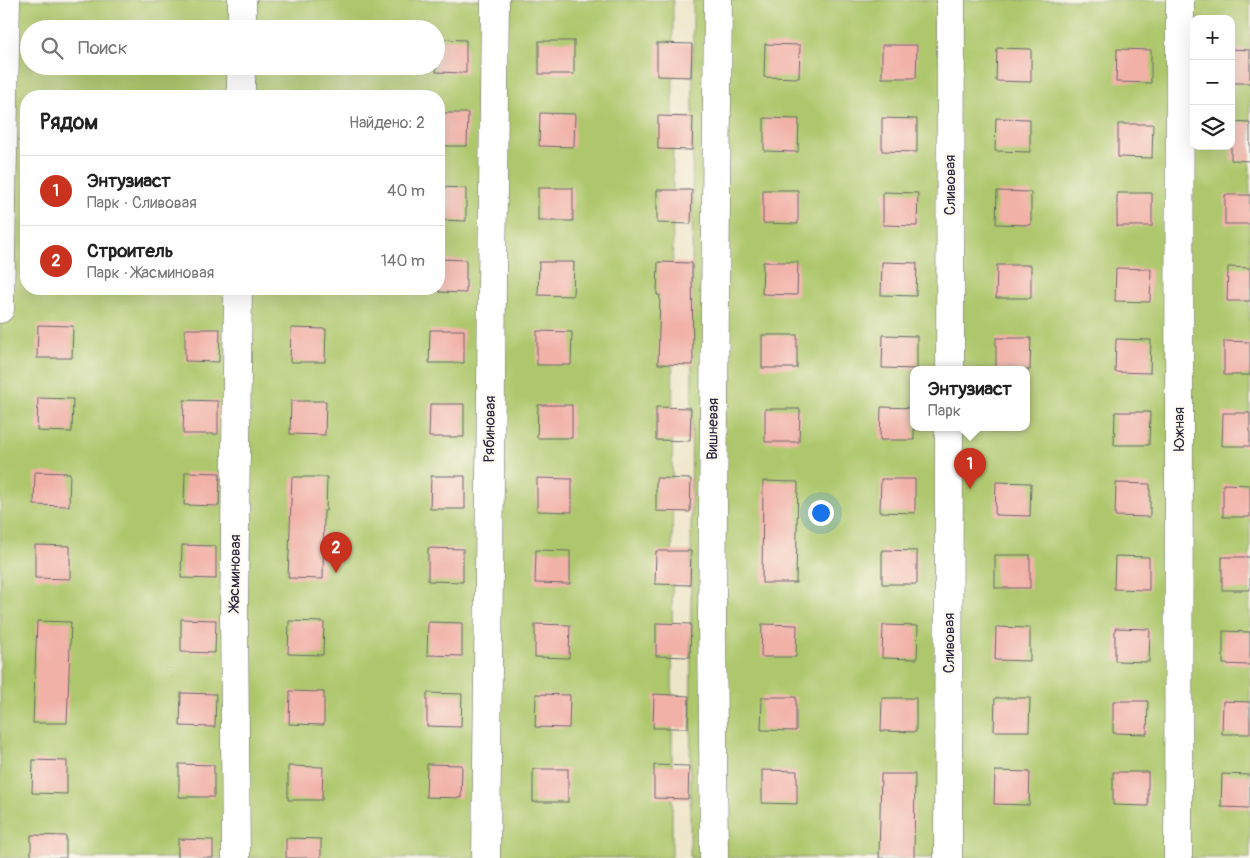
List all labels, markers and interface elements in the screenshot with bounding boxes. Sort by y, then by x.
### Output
map controls [1190,15,1235,150]
button: + [1190,15,1235,60]
search box [20,20,445,75]
icon: search [38,34,66,62]
text: Поиск [78,36,128,60]
button: − [1190,60,1235,105]
button: layers [1190,105,1235,150]
text: Рядом [40,109,98,136]
text: Найдено: 2 [349,113,425,133]
street label: Сливовая [941,155,960,215]
text: Энтузиаст [87,169,171,193]
text: 1 [53,181,59,201]
text: 40 m [387,181,425,201]
text: Парк · Сливовая [87,193,197,213]
text: Строитель [87,239,174,263]
text: 2 [52,251,60,271]
text: 140 m [381,251,425,271]
text: Парк · Жасминовая [87,263,214,283]
popup [910,366,1030,431]
text: Энтузиаст [928,377,1012,401]
street label: Рябиновая [480,395,500,463]
street label: Вишневая [703,398,723,460]
text: Парк [928,401,961,421]
street label: Южная [1170,407,1189,451]
pin: 1 [954,448,986,489]
your location [808,500,834,526]
pin: 2 [320,532,352,573]
street label: Жасминовая [225,534,245,614]
street label: Сливовая [940,613,959,673]

